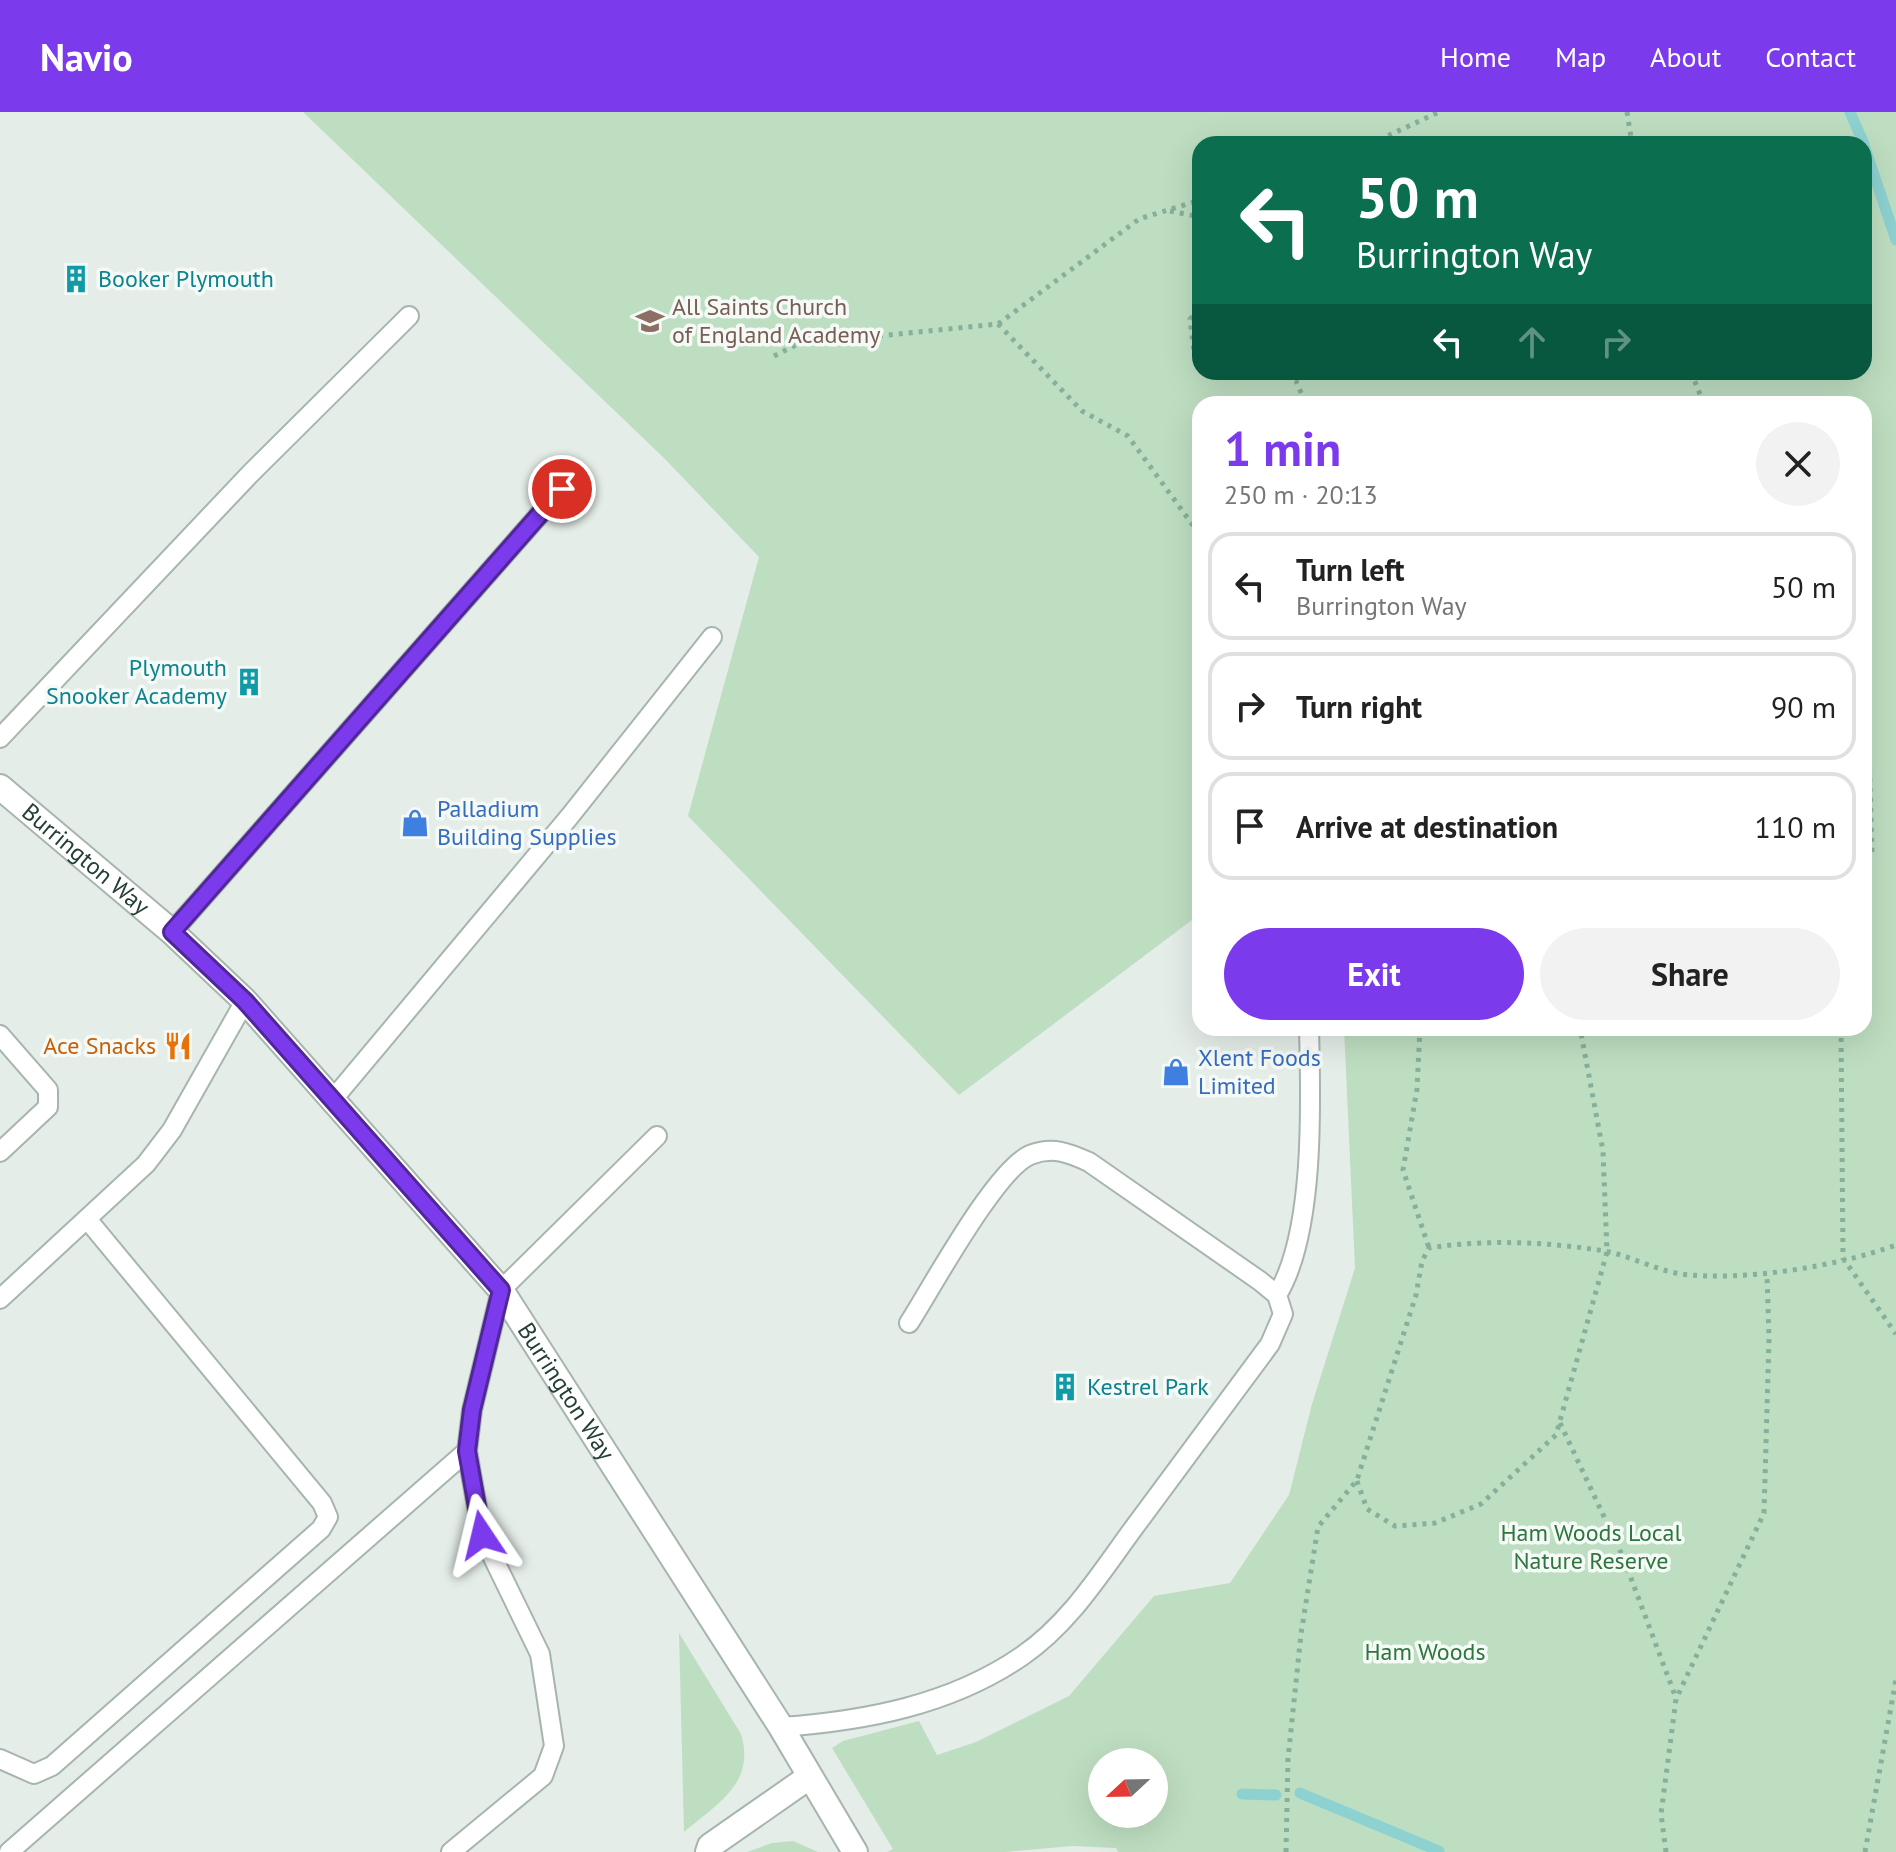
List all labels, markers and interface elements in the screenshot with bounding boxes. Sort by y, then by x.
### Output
text: Navio [40,32,133,81]
text: Home [1440,38,1511,75]
text: Map [1555,38,1606,75]
text: About [1650,38,1721,75]
text: Contact [1765,38,1856,75]
text: 50 m [1356,161,1479,233]
icon: left [1224,168,1328,272]
text: Burrington Way [1356,231,1592,278]
place label: Booker Plymouth [98,263,274,294]
building icon: Booker Plymouth [61,264,91,294]
place label: All Saints Church of England Academy [672,291,880,350]
school or university icon: All Saints Church of England Academy [635,306,665,336]
icon: left [1426,320,1470,364]
icon: ahead [1510,320,1554,364]
icon: right [1594,320,1638,364]
text: 1 min [1224,417,1341,479]
button: close [1756,422,1840,506]
pin [528,455,596,523]
icon: arrive [540,467,584,511]
text: 250 m · 20:13 [1224,478,1378,511]
text: Turn left [1296,550,1404,589]
icon: left [1228,564,1272,608]
text: 50 m [1771,567,1836,606]
text: Burrington Way [1296,589,1467,622]
place label: Plymouth Snooker Academy [46,652,227,711]
building icon: Plymouth Snooker Academy [234,667,264,697]
icon: right [1228,684,1272,728]
text: Turn right [1296,687,1422,726]
text: 90 m [1771,687,1836,726]
place label: Palladium Building Supplies [437,793,617,852]
street label: Burrington Way [16,796,156,921]
icon: arrive [1228,804,1272,848]
text: Arrive at destination [1296,807,1558,846]
text: 110 m [1755,807,1836,846]
shop icon: Palladium Building Supplies [400,808,430,838]
button: Exit [1224,928,1524,1020]
button: Share [1540,928,1840,1020]
place label: Ace Snacks [43,1030,156,1061]
restaurant icon: Ace Snacks [163,1031,193,1061]
place label: Xlent Foods Limited [1198,1042,1321,1101]
shop icon: Xlent Foods Limited [1161,1057,1191,1087]
street label: Burrington Way [511,1316,622,1466]
place label: Kestrel Park [1087,1371,1209,1402]
building icon: Kestrel Park [1050,1372,1080,1402]
position arrow [440,1493,524,1577]
park label: Ham Woods Local Nature Reserve [1500,1517,1682,1576]
park label: Ham Woods [1364,1636,1486,1667]
north arrow [1088,1748,1168,1828]
map controls [1088,1748,1168,1828]

